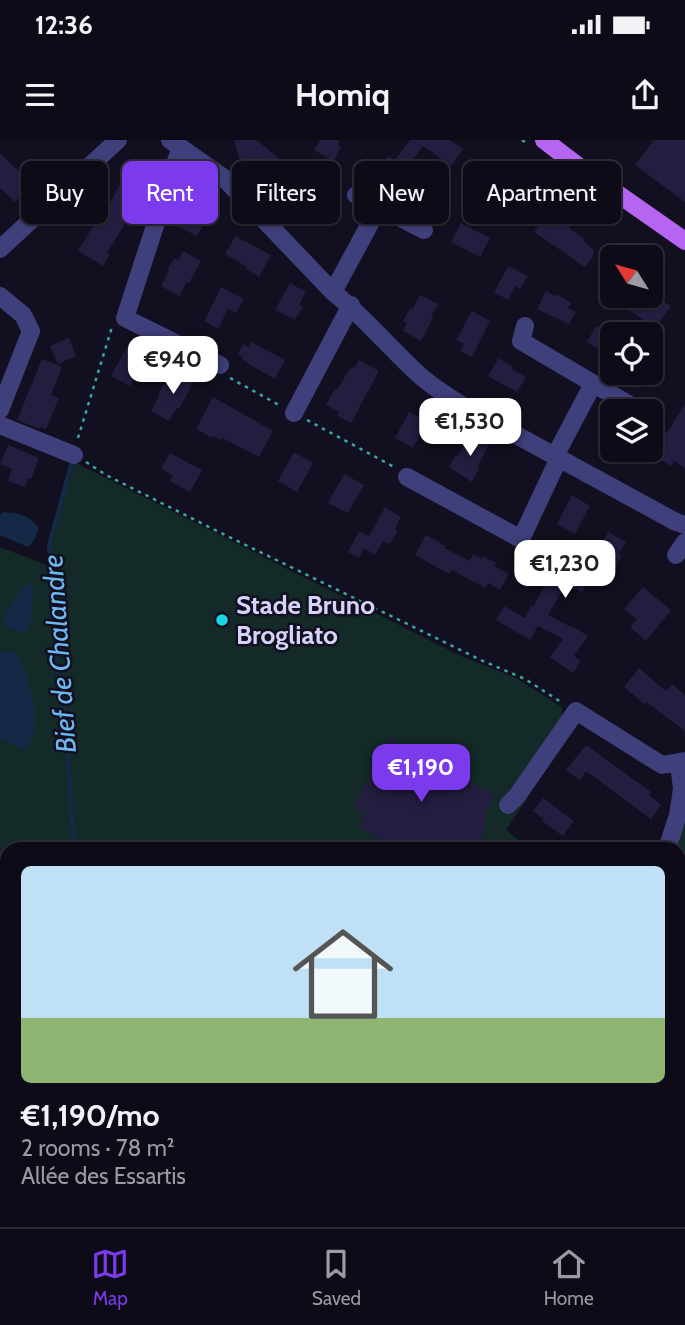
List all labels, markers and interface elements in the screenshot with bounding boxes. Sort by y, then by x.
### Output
text: 12:36 [35,9,93,41]
text: Homiq [295,75,390,114]
icon: menu [21,76,59,114]
icon: share [626,76,664,114]
chip: Buy [21,161,108,224]
chip: Rent [122,161,218,224]
chip: Filters [232,161,340,224]
chip: New [354,161,449,224]
chip: Apartment [463,161,621,224]
north arrow [600,245,663,308]
map controls [600,245,663,462]
button: locate [600,322,663,385]
pin: €940 [132,336,214,396]
text: €940 [144,345,202,373]
pin: €1,530 [413,398,527,458]
button: layers [600,399,663,462]
text: €1,530 [435,407,505,435]
pin: €1,230 [508,540,622,600]
text: €1,230 [530,549,600,577]
water label: Bief de Chalandre [35,554,83,754]
place label: Stade Bruno Brogliato [236,589,375,651]
marker: Stade Bruno Brogliato [214,612,230,628]
pin: €1,190 [364,744,478,804]
text: €1,190 [388,753,454,781]
icon: home [280,911,406,1037]
text: €1,190/mo [21,1097,160,1134]
text: 2 rooms · 78 m² [21,1134,175,1162]
text: Allée des Essartis [21,1162,186,1190]
tab: Map [91,1245,129,1310]
tab: Saved [312,1245,361,1310]
tab: Home [544,1245,594,1310]

